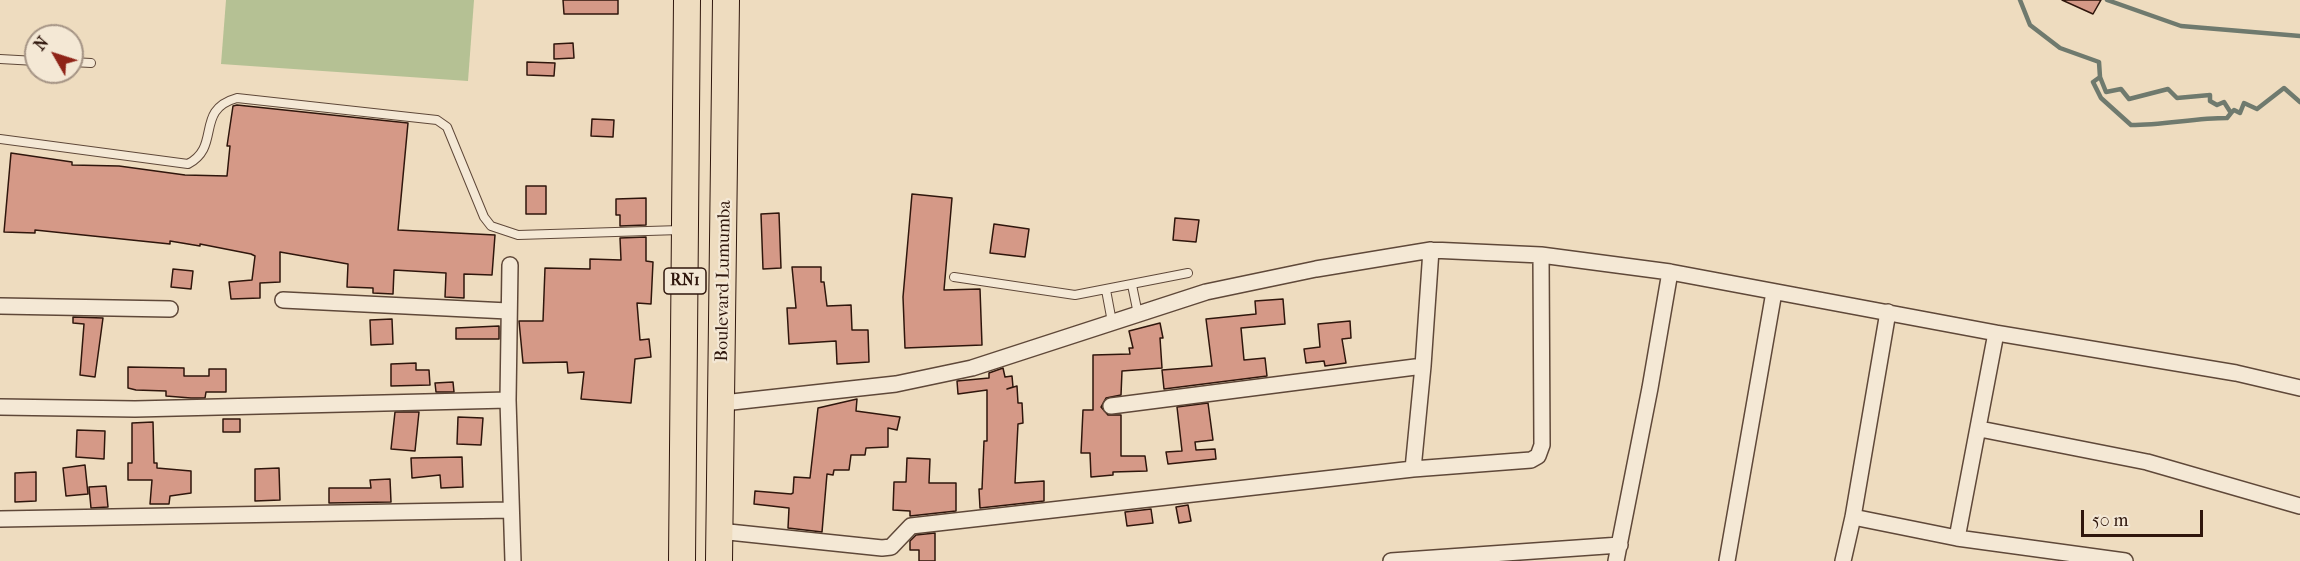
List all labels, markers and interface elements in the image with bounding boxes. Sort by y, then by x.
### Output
north arrow [24,24,84,84]
text: N [30,33,52,54]
street label: Boulevard Lumumba [712,200,736,362]
road number: RN1 [664,268,706,294]
scale bar [2084,498,2206,536]
text: 50 m [2092,510,2128,531]

